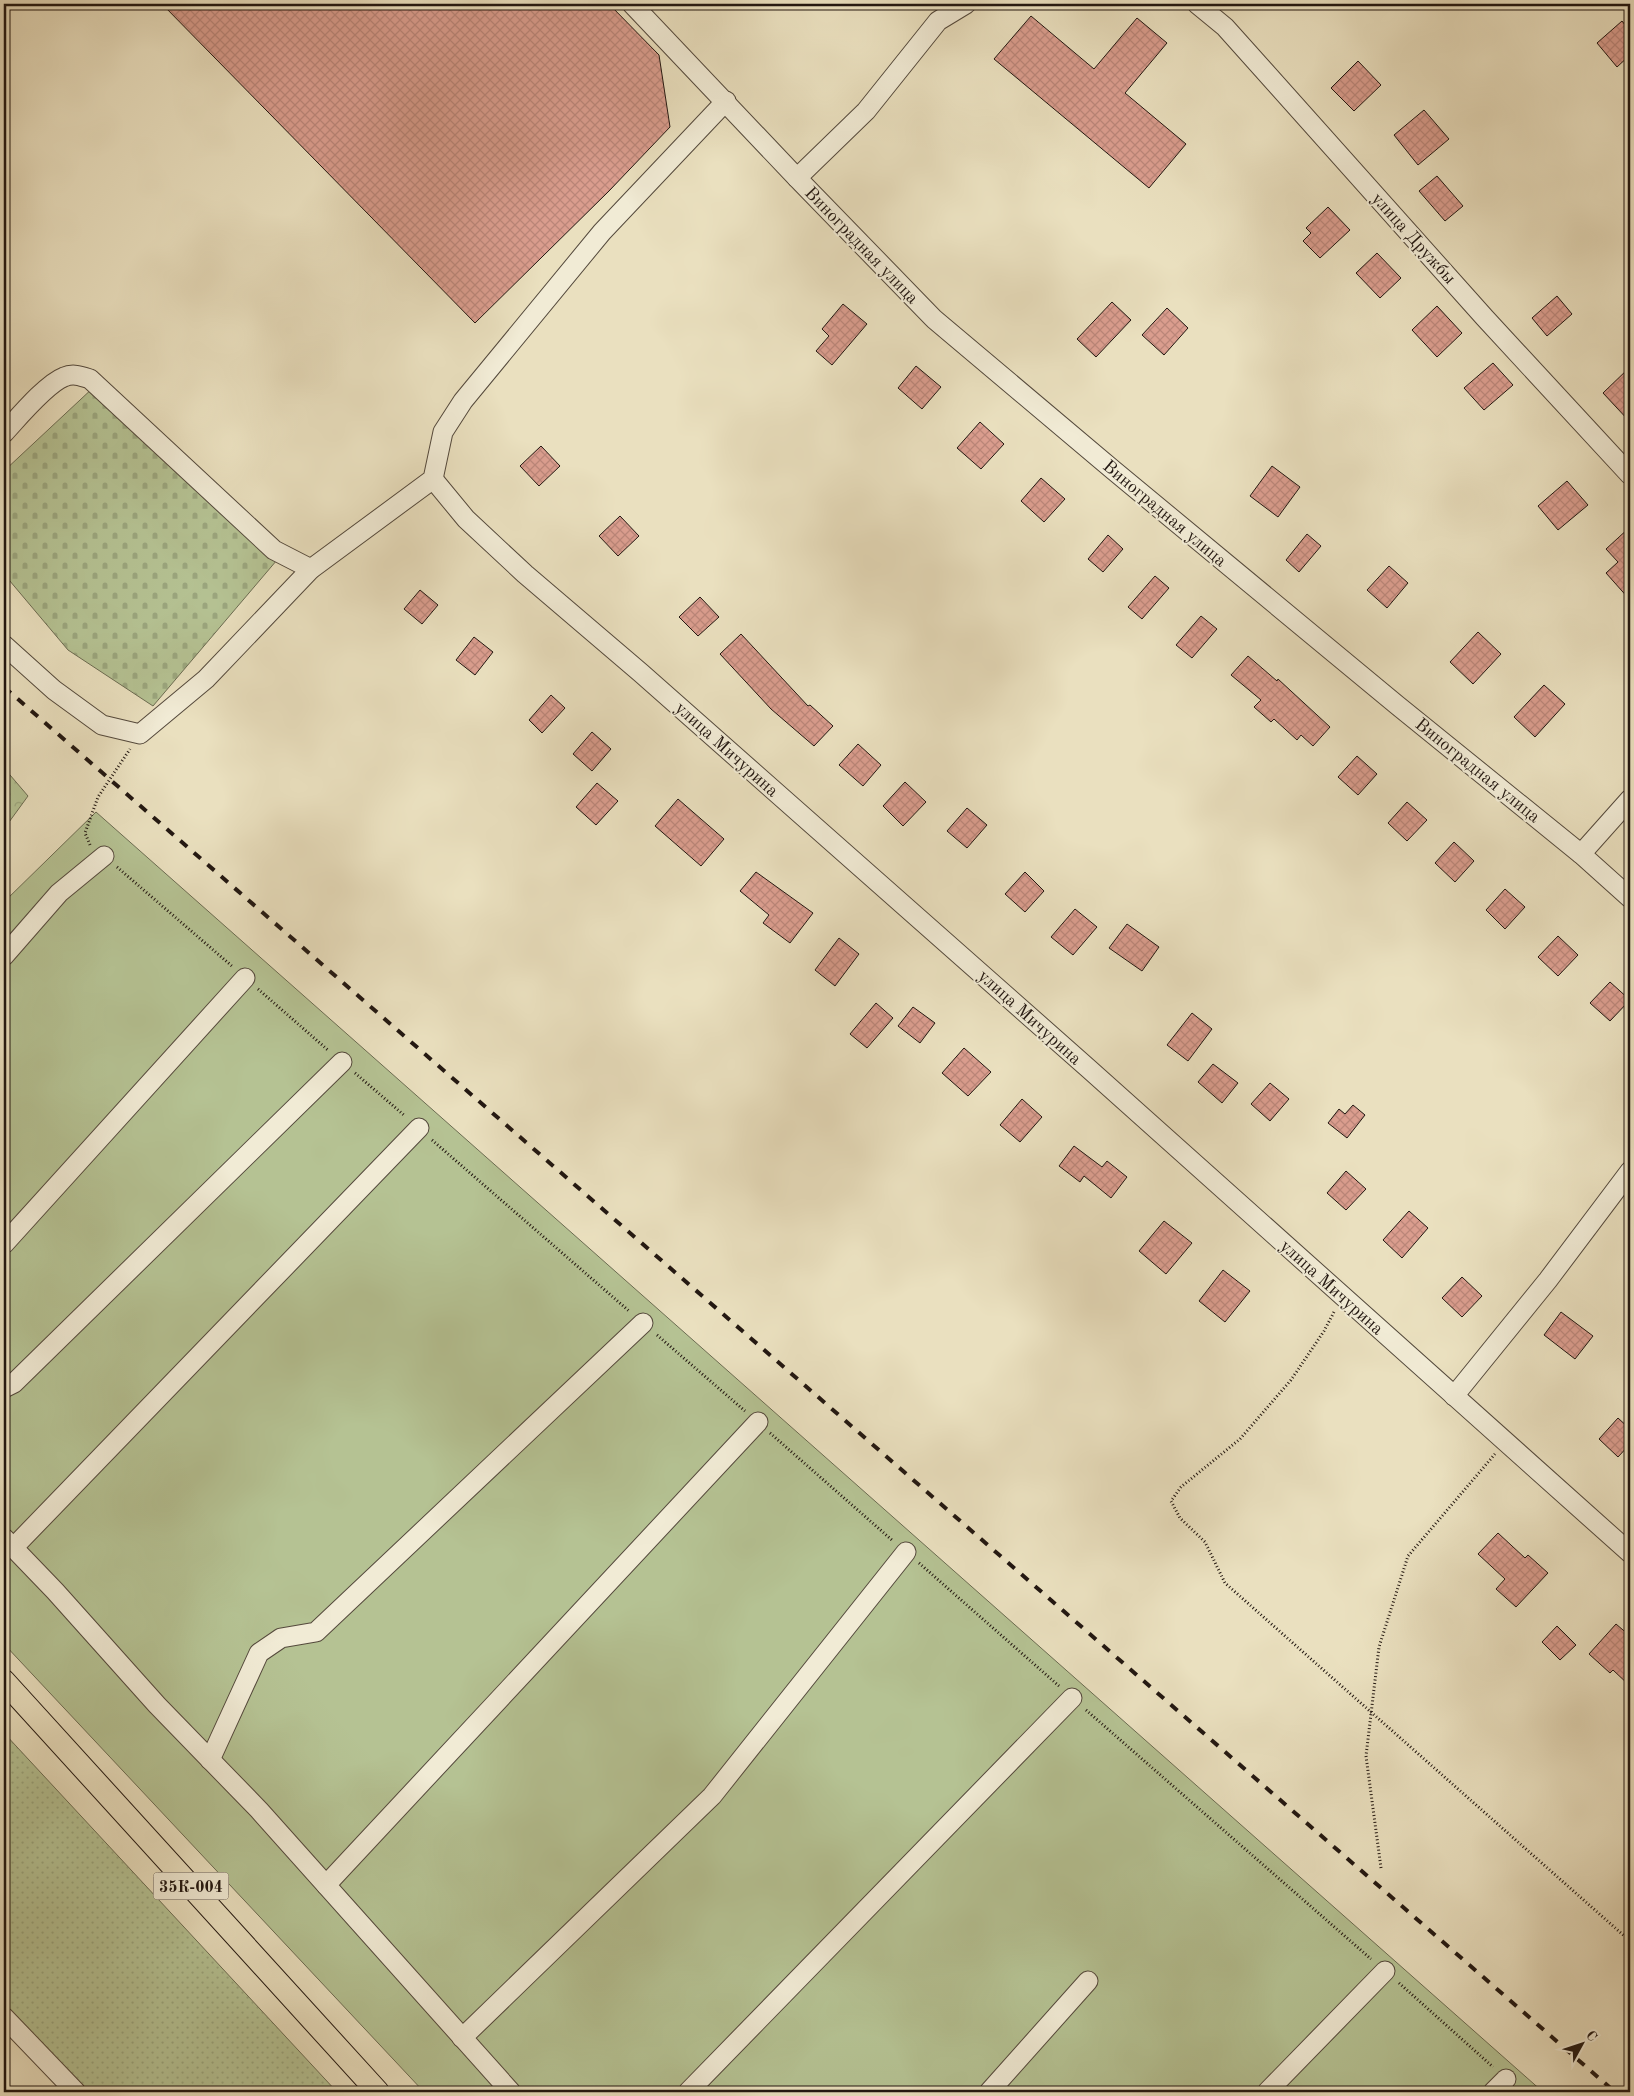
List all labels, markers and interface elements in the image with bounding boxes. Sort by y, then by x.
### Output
street label: Виноградная улица [801,184,922,308]
street label: улица Дружбы [1368,190,1459,288]
street label: Виноградная улица [1099,457,1230,571]
street label: улица Мичурина [671,699,782,801]
street label: Виноградная улица [1411,715,1543,827]
street label: улица Мичурина [974,967,1085,1069]
street label: улица Мичурина [1276,1237,1387,1339]
road number: 35К-004 [154,1872,228,1900]
north arrow [1556,2018,1606,2068]
text: С [1583,2028,1600,2044]

